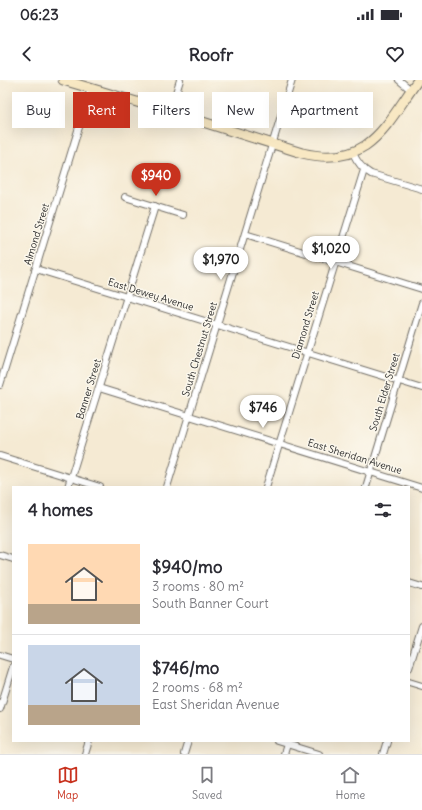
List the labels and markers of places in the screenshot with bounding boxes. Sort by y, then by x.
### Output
pin: $940 [132,163,180,197]
pin: $1,020 [298,236,364,270]
pin: $1,970 [188,247,254,281]
pin: $746 [239,395,287,429]

